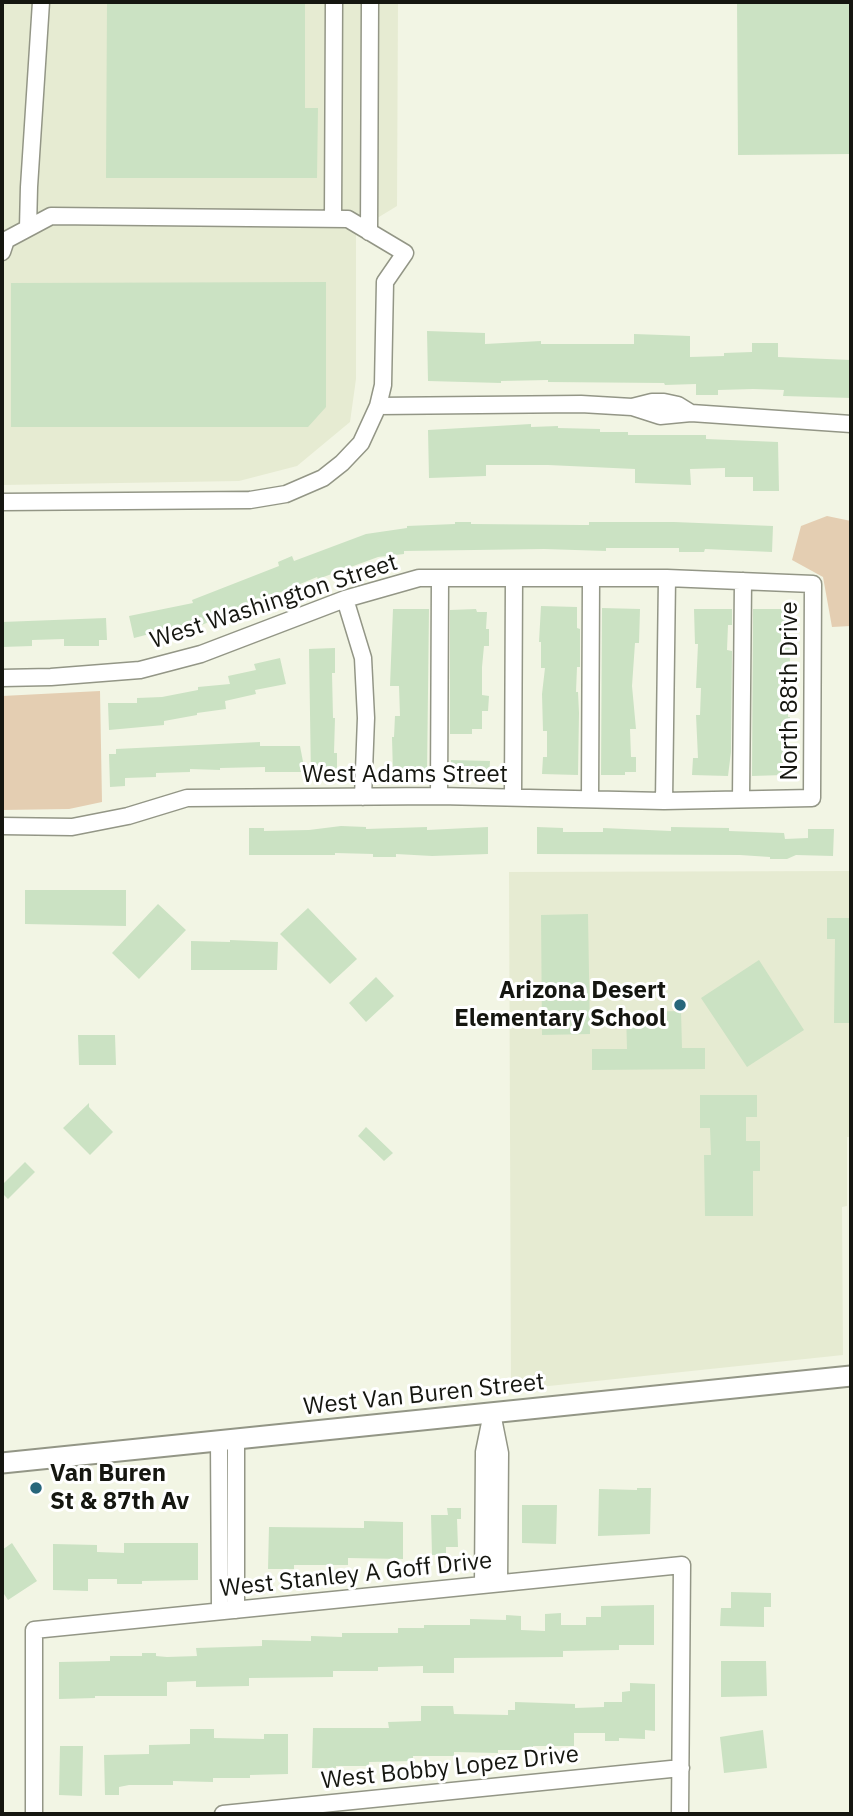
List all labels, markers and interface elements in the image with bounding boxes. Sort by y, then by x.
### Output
street label: West Washington Street [147,548,401,656]
street label: North 88th Drive [776,601,804,781]
street label: West Adams Street [302,761,508,789]
place label: Arizona Desert Elementary School [454,977,666,1033]
marker: Arizona Desert Elementary School [672,997,688,1013]
street label: West Van Buren Street [302,1368,546,1422]
place label: Van Buren St & 87th Av [50,1460,189,1516]
marker: Van Buren St & 87th Av [28,1480,44,1496]
street label: West Stanley A Goff Drive [218,1546,494,1604]
street label: West Bobby Lopez Drive [320,1740,580,1796]

